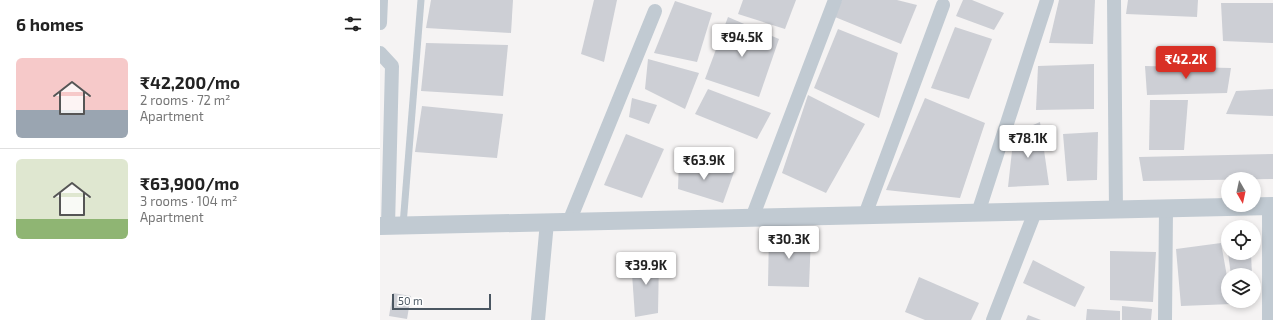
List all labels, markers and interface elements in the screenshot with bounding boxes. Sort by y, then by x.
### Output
icon: filters [342,13,364,35]
text: 6 homes [16,14,84,34]
pin: ₹94.5K [709,24,775,58]
text: ₹94.5K [721,29,763,45]
pin: ₹42.2K [1153,46,1219,80]
text: ₹42.2K [1165,51,1207,67]
text: ₹42,200/mo [140,72,240,92]
icon: home [48,74,96,122]
text: 2 rooms · 72 m² [140,92,231,108]
text: Apartment [140,108,204,124]
pin: ₹78.1K [995,125,1061,159]
text: ₹78.1K [1008,130,1048,146]
pin: ₹63.9K [671,147,737,181]
text: ₹63.9K [683,152,725,168]
north arrow [1221,172,1261,212]
map controls [1221,172,1261,308]
text: ₹63,900/mo [140,173,239,193]
icon: home [48,175,96,223]
text: 3 rooms · 104 m² [140,193,237,209]
text: Apartment [140,209,204,225]
button: locate [1221,220,1261,260]
pin: ₹30.3K [756,226,822,260]
text: ₹30.3K [768,231,810,247]
pin: ₹39.9K [613,252,679,286]
text: ₹39.9K [625,257,667,273]
button: layers [1221,268,1261,308]
scale bar [392,292,491,311]
text: 50 m [398,294,423,307]

